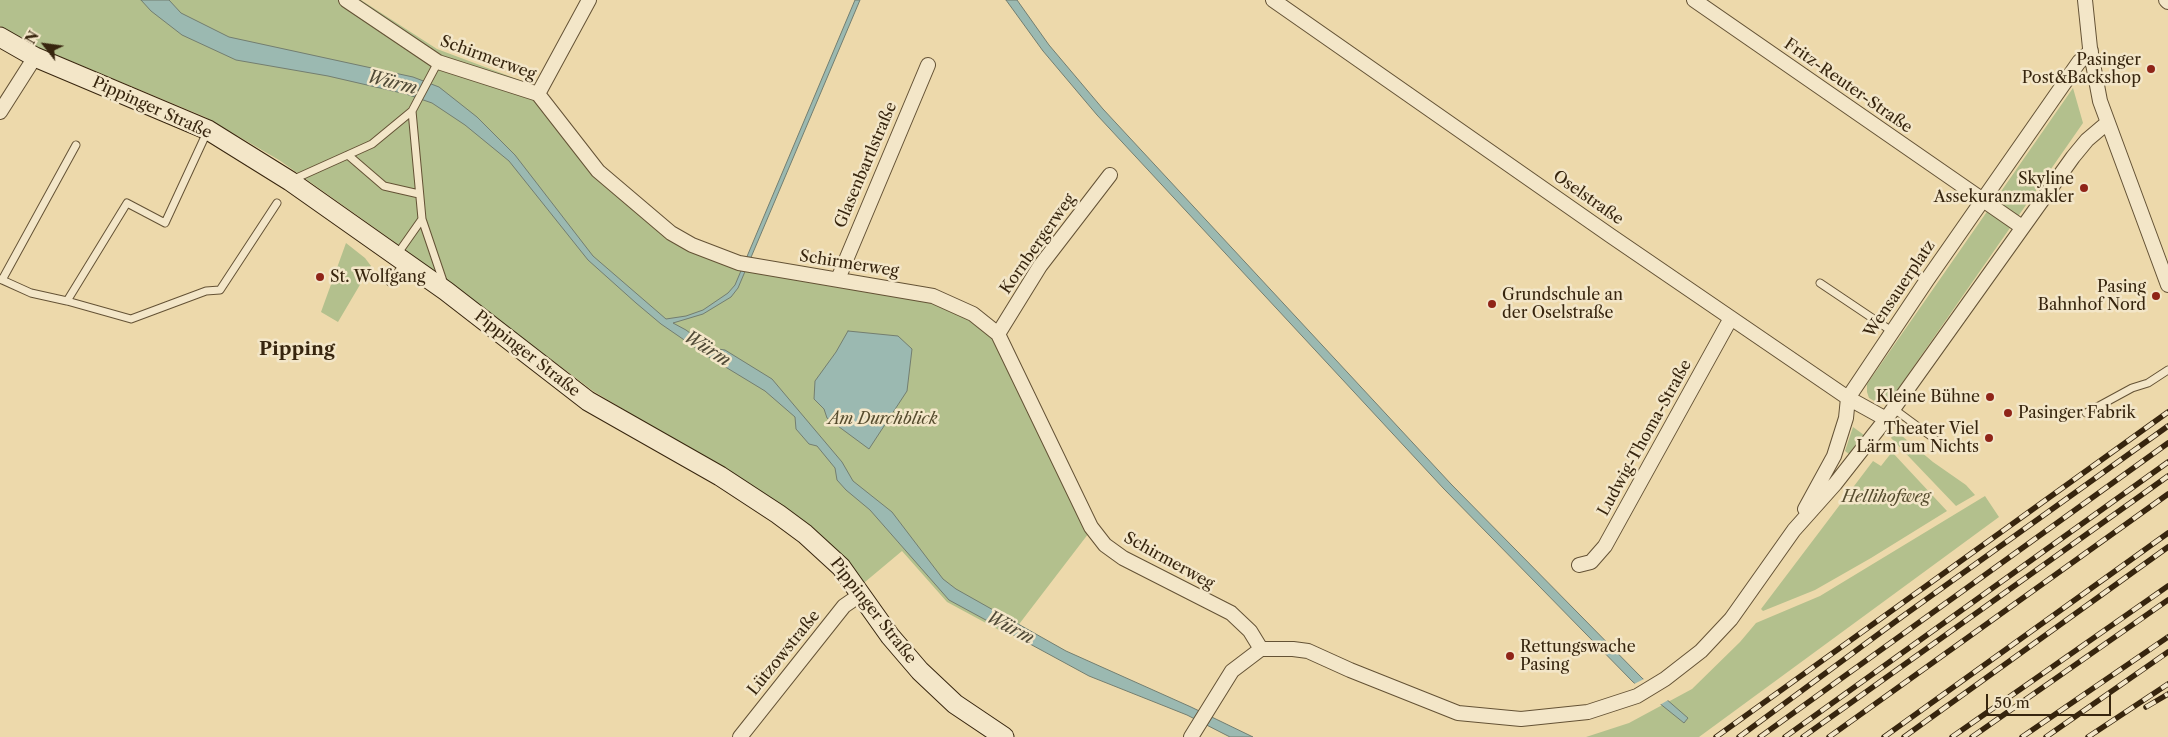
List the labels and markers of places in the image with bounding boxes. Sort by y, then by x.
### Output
place label: Pasinger Post&Backshop [2022,50,2141,88]
marker: Pasinger Post&Backshop [2145,63,2157,75]
place label: Skyline Assekuranzmakler [1934,169,2074,207]
marker: Skyline Assekuranzmakler [2078,182,2090,194]
place label: St. Wolfgang [330,267,425,287]
marker: St. Wolfgang [314,271,326,283]
place label: Pasing Bahnhof Nord [2038,277,2146,315]
place label: Grundschule an der Oselstraße [1502,285,1623,323]
marker: Pasing Bahnhof Nord [2150,290,2162,302]
marker: Grundschule an der Oselstraße [1486,298,1498,310]
place label: Kleine Bühne [1876,387,1980,407]
marker: Kleine Bühne [1984,391,1996,403]
place label: Pasinger Fabrik [2018,403,2136,423]
marker: Pasinger Fabrik [2002,407,2014,419]
place label: Theater Viel Lärm um Nichts [1856,419,1979,457]
marker: Theater Viel Lärm um Nichts [1983,432,1995,444]
place label: Rettungswache Pasing [1520,637,1636,675]
marker: Rettungswache Pasing [1504,650,1516,662]

